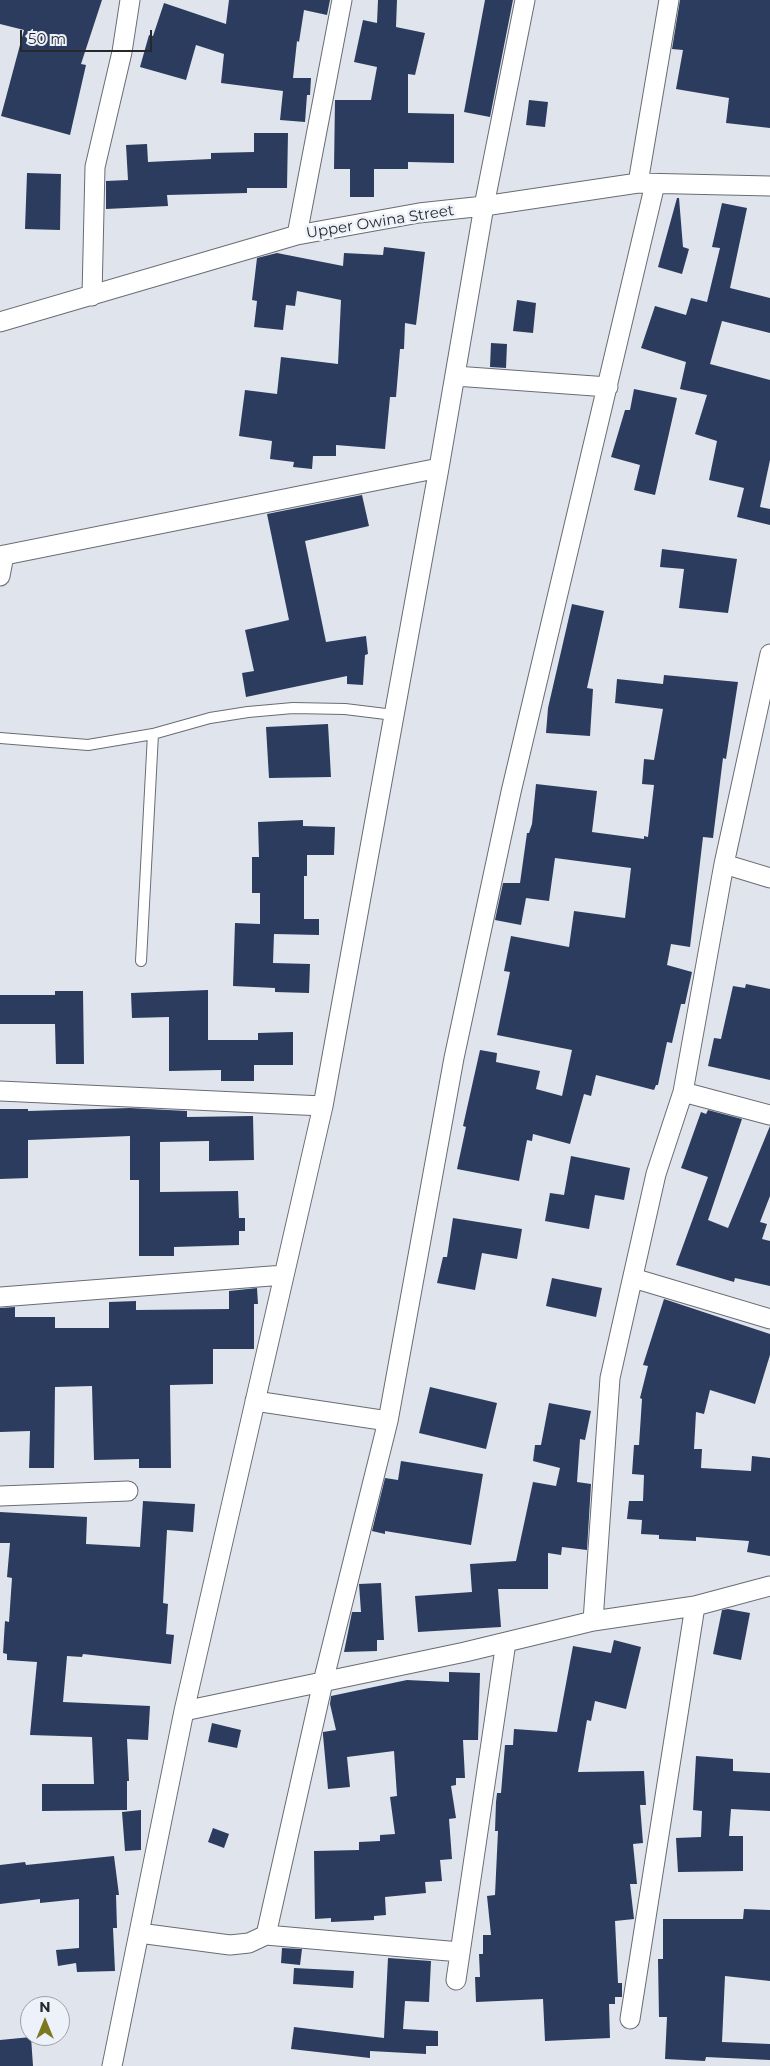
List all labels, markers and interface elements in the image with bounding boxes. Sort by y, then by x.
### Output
scale bar [22,20,155,52]
text: 50 m [28,29,66,48]
street label: Upper Owina Street [305,201,455,243]
north arrow [20,1996,70,2046]
text: N [39,1998,51,2016]

